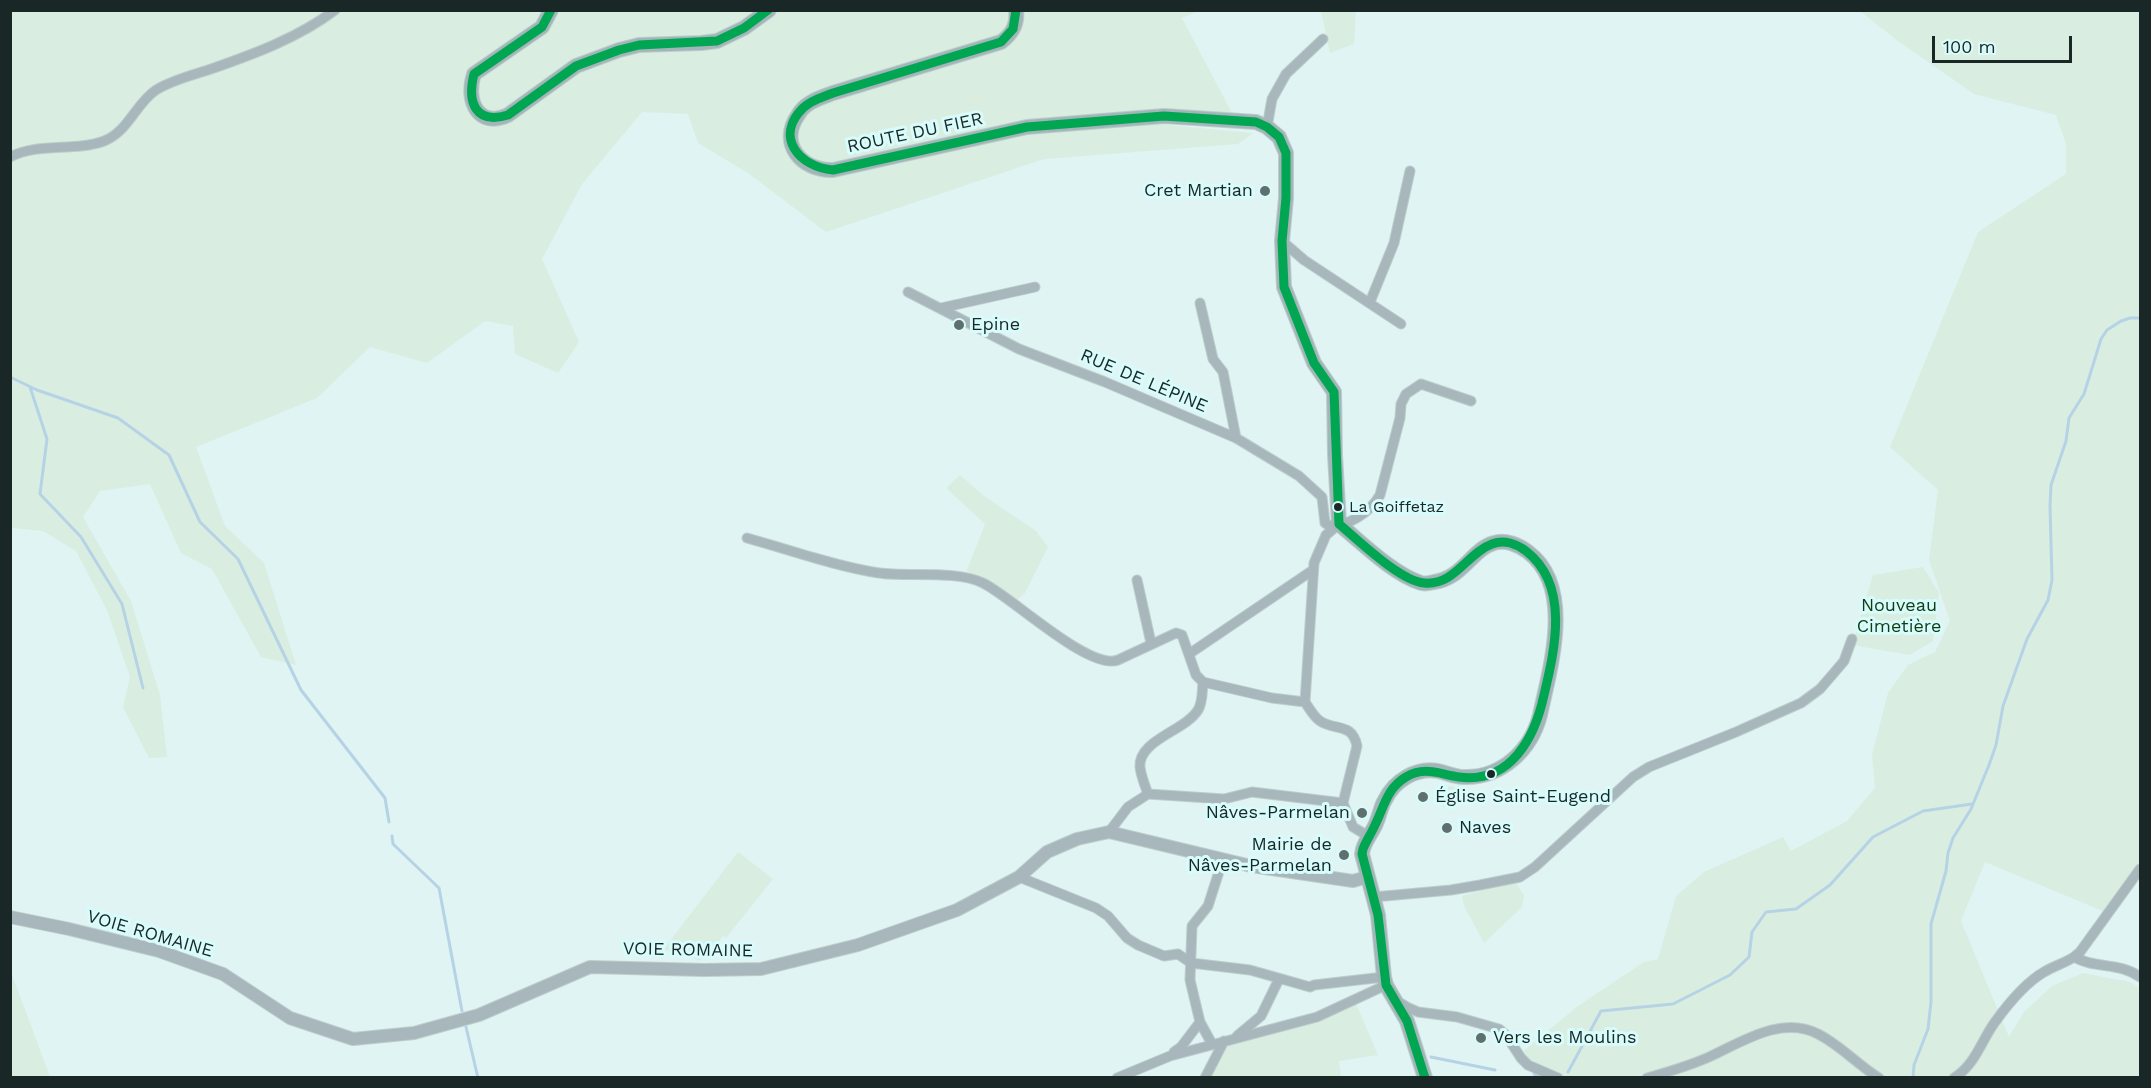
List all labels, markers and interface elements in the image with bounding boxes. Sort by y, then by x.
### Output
scale bar [1935,24,2074,62]
text: 100 m [1943,36,1996,57]
street label: ROUTE DU FIER [845,108,985,158]
place label: Cret Martian [1144,180,1253,202]
marker: Cret Martian [1258,184,1272,198]
place label: Epine [971,314,1020,336]
marker: Epine [952,318,966,332]
street label: RUE DE LÉPINE [1077,344,1211,418]
place label: La Goiffetaz [1349,497,1444,517]
marker: La Goiffetaz [1332,501,1344,513]
park label: Nouveau Cimetière [1857,595,1941,638]
unlabelled marker [1485,768,1497,780]
place label: Église Saint-Eugend [1435,786,1611,808]
marker: Église Saint-Eugend [1416,790,1430,804]
place label: Nâves-Parmelan [1206,802,1350,824]
marker: Nâves-Parmelan [1355,806,1369,820]
place label: Naves [1459,817,1511,839]
marker: Naves [1440,821,1454,835]
place label: Mairie de Nâves-Parmelan [1188,834,1332,876]
marker: Mairie de Nâves-Parmelan [1337,848,1351,862]
street label: VOIE ROMAINE [84,906,216,962]
street label: VOIE ROMAINE [623,938,753,962]
place label: Vers les Moulins [1493,1027,1636,1049]
marker: Vers les Moulins [1474,1031,1488,1045]

